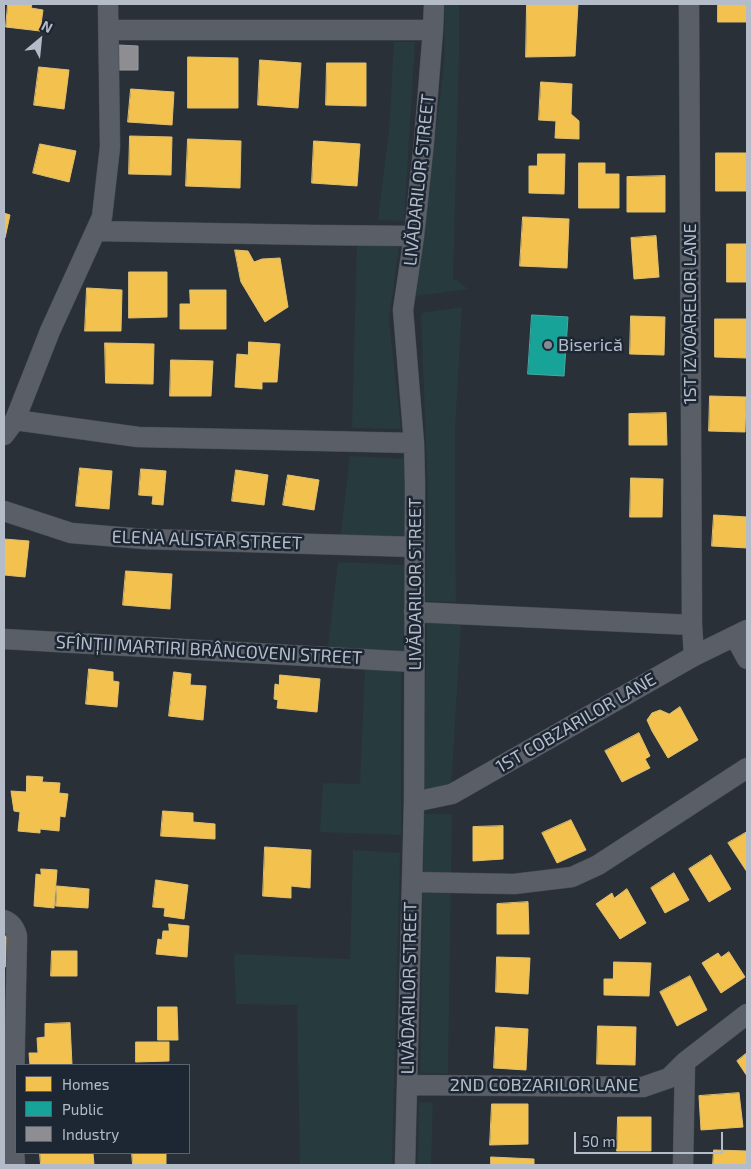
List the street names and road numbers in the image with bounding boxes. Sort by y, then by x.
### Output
street label: LIVĂDARILOR STREET [399,93,439,267]
street label: 1ST IZVOARELOR LANE [679,223,701,405]
street label: LIVĂDARILOR STREET [404,498,426,670]
street label: ELENA ALISTAR STREET [111,526,303,554]
street label: SFÎNȚII MARTIRI BRÂNCOVENI STREET [55,631,363,669]
street label: 1ST COBZARILOR LANE [492,668,660,778]
street label: LIVĂDARILOR STREET [397,901,421,1075]
street label: 2ND COBZARILOR LANE [450,1074,638,1096]

